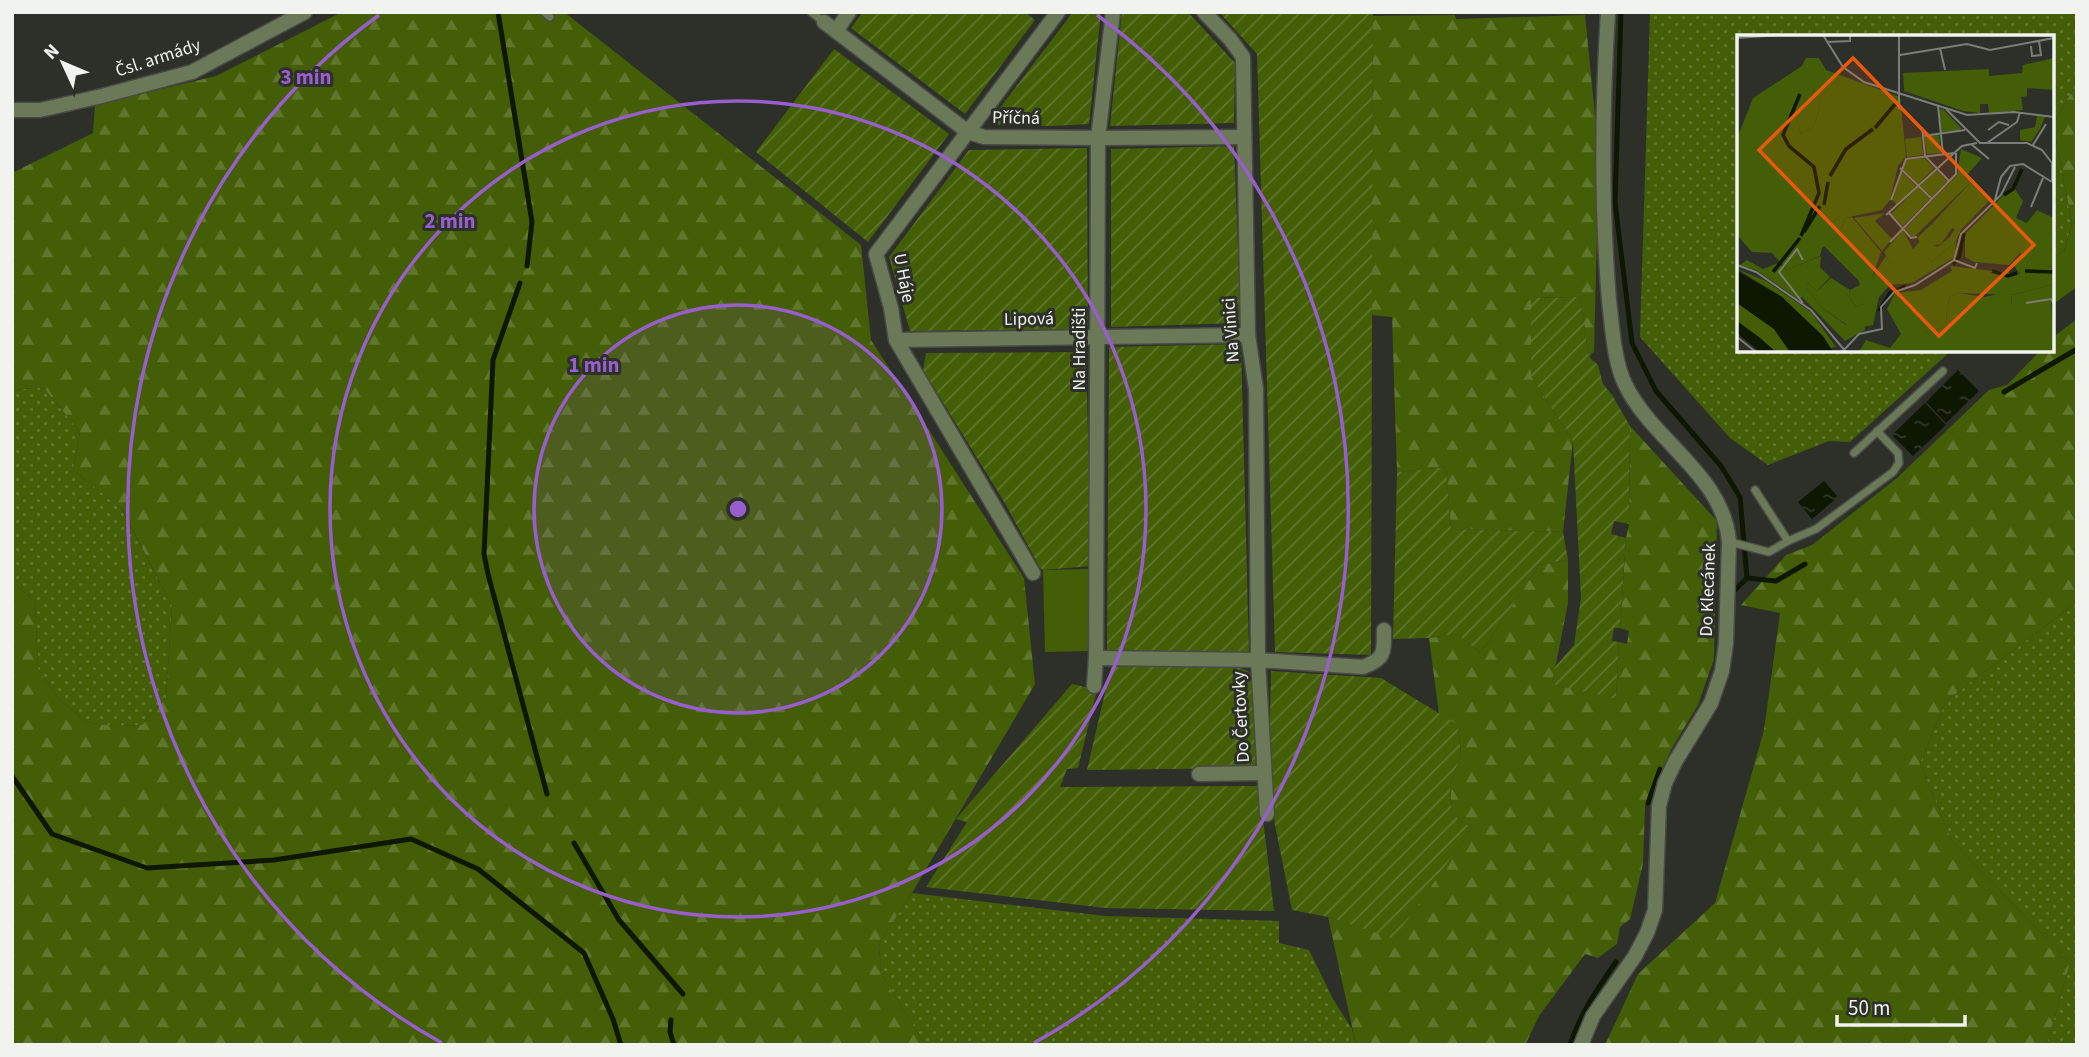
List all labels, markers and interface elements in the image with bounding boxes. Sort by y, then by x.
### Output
north arrow [28,28,98,98]
street label: Čsl. armády [112,32,204,84]
inset map [1737,35,2054,352]
text: N [38,38,66,66]
text: 3 min [280,62,332,92]
street label: Příčná [992,105,1040,131]
text: 2 min [424,206,476,236]
street label: U Háje [887,251,921,305]
street label: Na Vinici [1216,297,1246,363]
street label: Lipová [1004,306,1054,332]
street label: Na Hradišti [1067,307,1092,391]
text: 1 min [568,350,620,380]
centre of rings [726,497,750,521]
street label: Do Klecánek [1694,543,1722,637]
street label: Do Čertovky [1226,670,1256,763]
scale bar [1837,984,1965,1028]
text: 50 m [1848,993,1890,1023]

